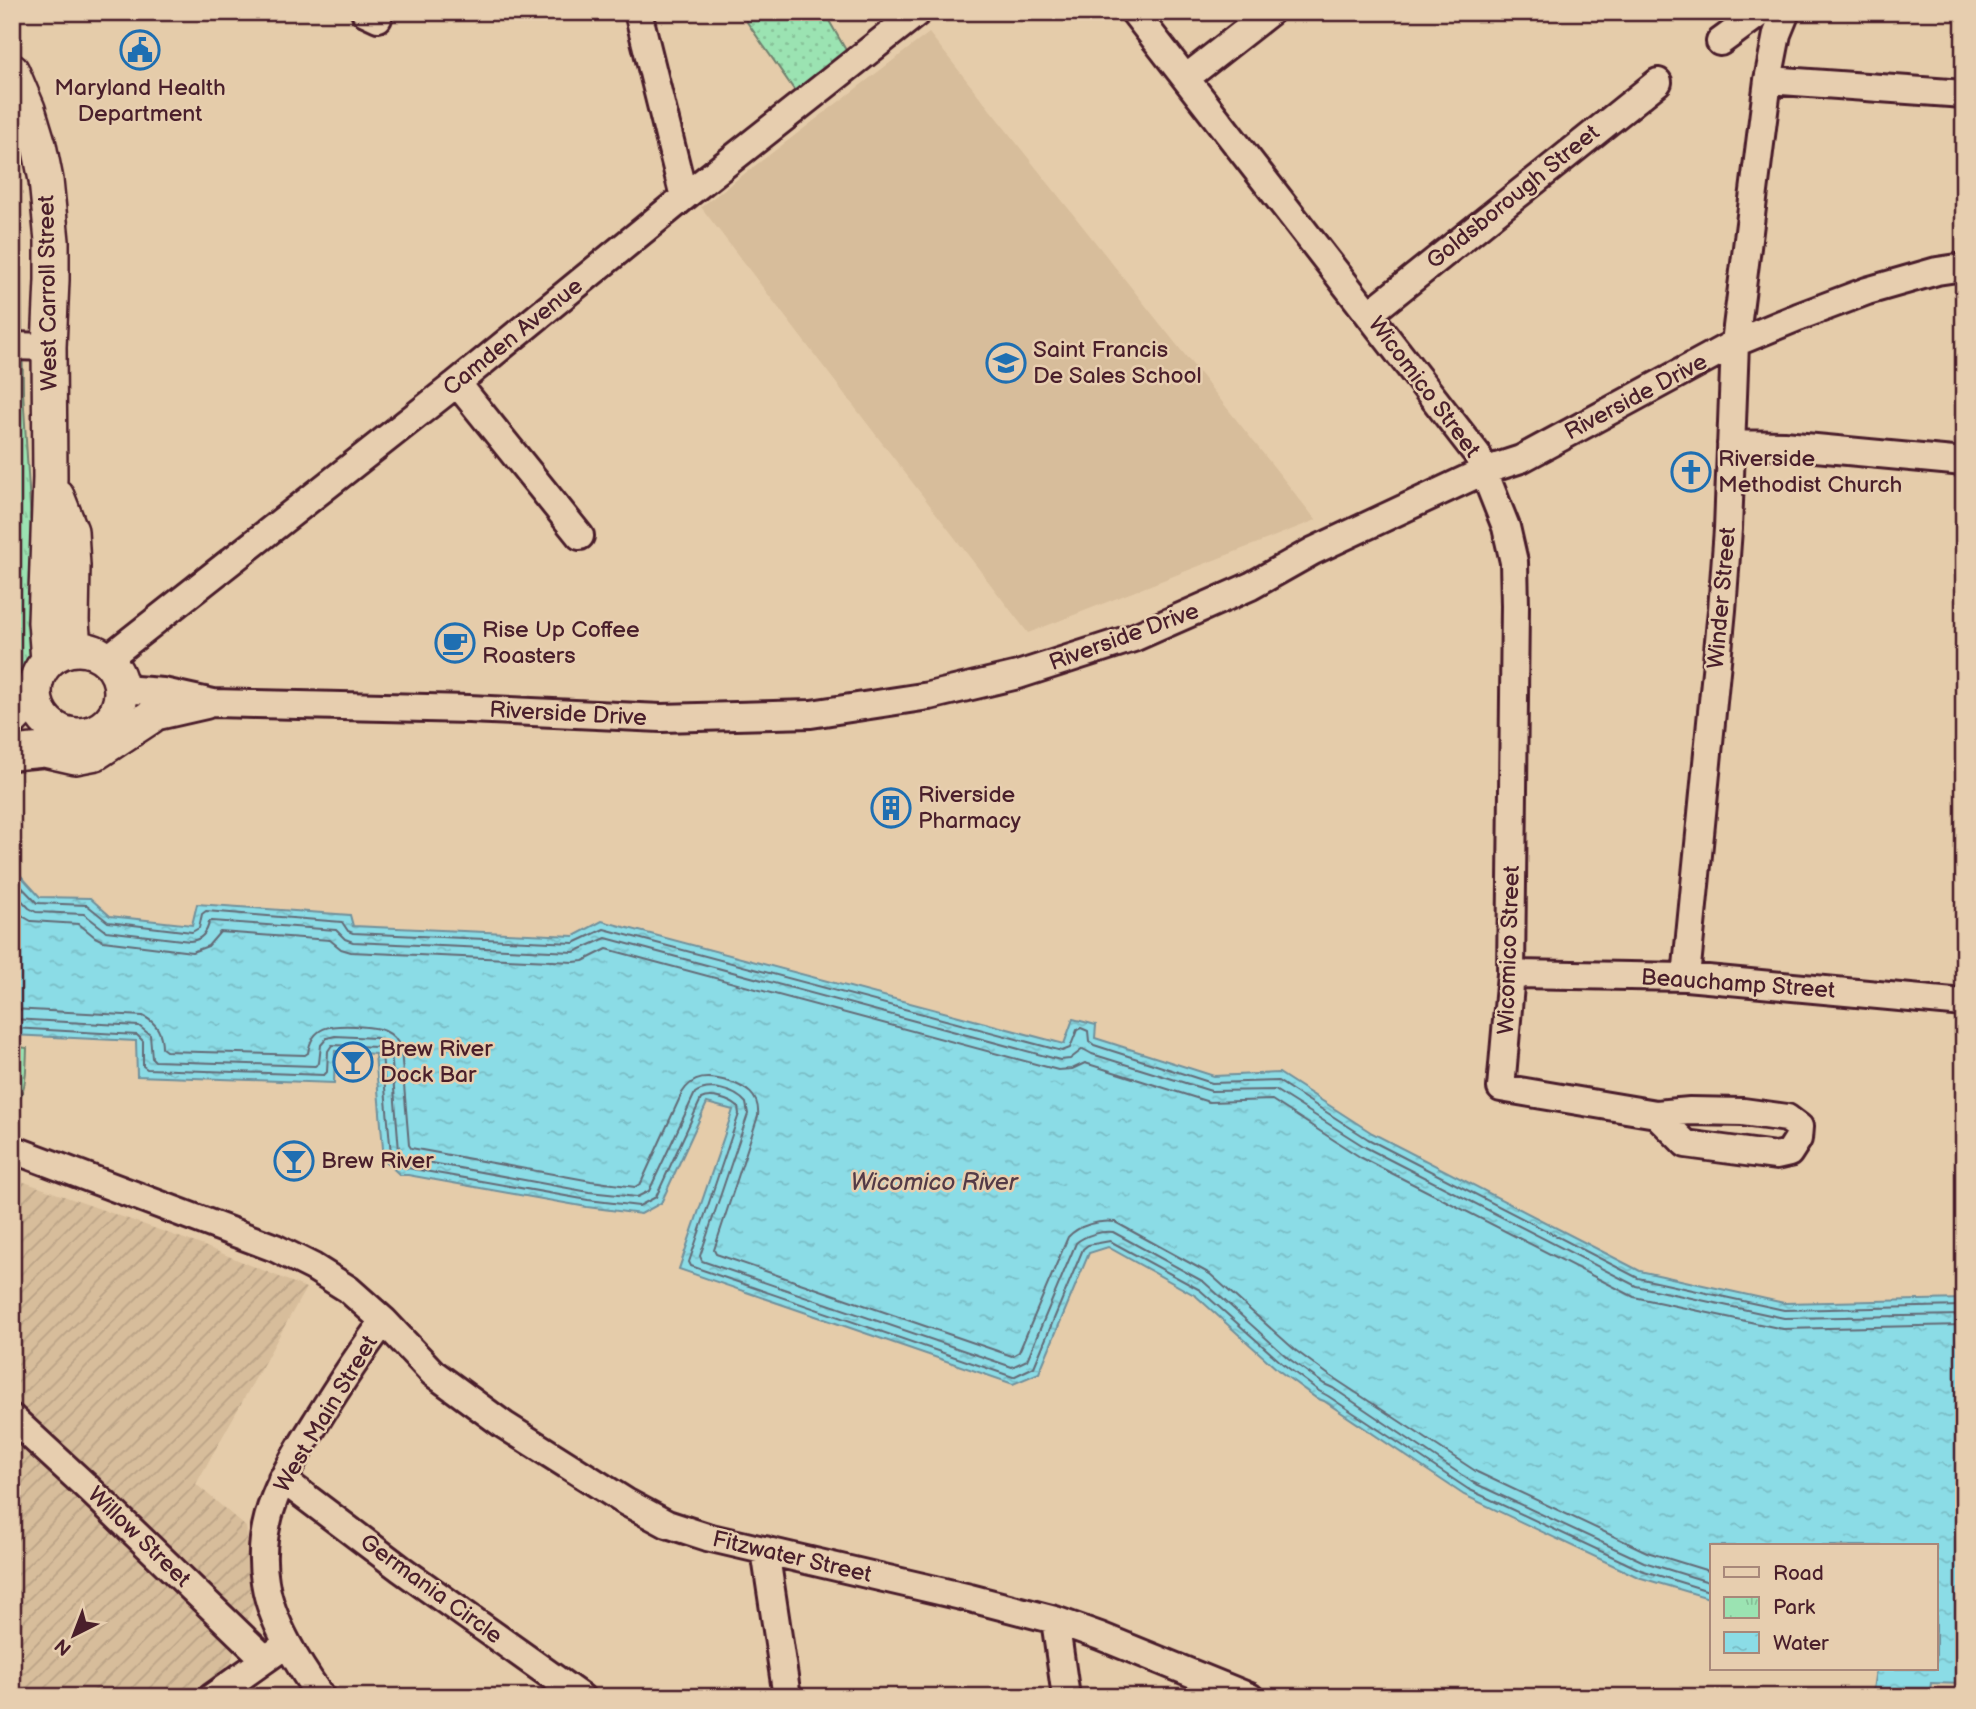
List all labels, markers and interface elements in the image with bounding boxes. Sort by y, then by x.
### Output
public building icon: Maryland Health Department [119,29,161,71]
place label: Maryland Health Department [54,74,226,128]
street label: Goldsborough Street [1421,119,1605,275]
street label: West Carroll Street [32,195,64,391]
street label: Camden Avenue [438,272,588,402]
street label: Wicomico Street [1362,311,1486,463]
place label: Saint Francis De Sales School [1033,336,1202,390]
school or university icon: Saint Francis De Sales School [985,342,1027,384]
street label: Riverside Drive [1560,348,1712,446]
place label: Riverside Methodist Church [1718,445,1902,499]
church icon: Riverside Methodist Church [1670,451,1712,493]
street label: Winder Street [1702,526,1742,670]
street label: Riverside Drive [1045,597,1203,677]
place label: Rise Up Coffee Roasters [482,616,640,670]
cafe icon: Rise Up Coffee Roasters [434,622,476,664]
street label: Riverside Drive [489,696,647,732]
place label: Riverside Pharmacy [918,781,1022,835]
building icon: Riverside Pharmacy [870,787,912,829]
street label: Wicomico Street [1492,865,1526,1035]
street label: Beauchamp Street [1640,963,1836,1005]
place label: Brew River Dock Bar [380,1035,493,1089]
bar icon: Brew River Dock Bar [332,1041,374,1083]
bar icon: Brew River [273,1140,315,1182]
place label: Brew River [321,1147,434,1175]
water label: Wicomico River [851,1168,1020,1197]
street label: West Main Street [268,1330,384,1498]
street label: Willow Street [82,1481,196,1593]
street label: Fitzwater Street [710,1525,874,1589]
street label: Germania Circle [354,1528,508,1650]
legend [1710,1544,1938,1670]
text: Road [1773,1561,1824,1586]
text: Park [1773,1595,1816,1620]
north arrow [38,1600,108,1670]
text: Water [1773,1631,1829,1656]
text: N [51,1633,77,1660]

